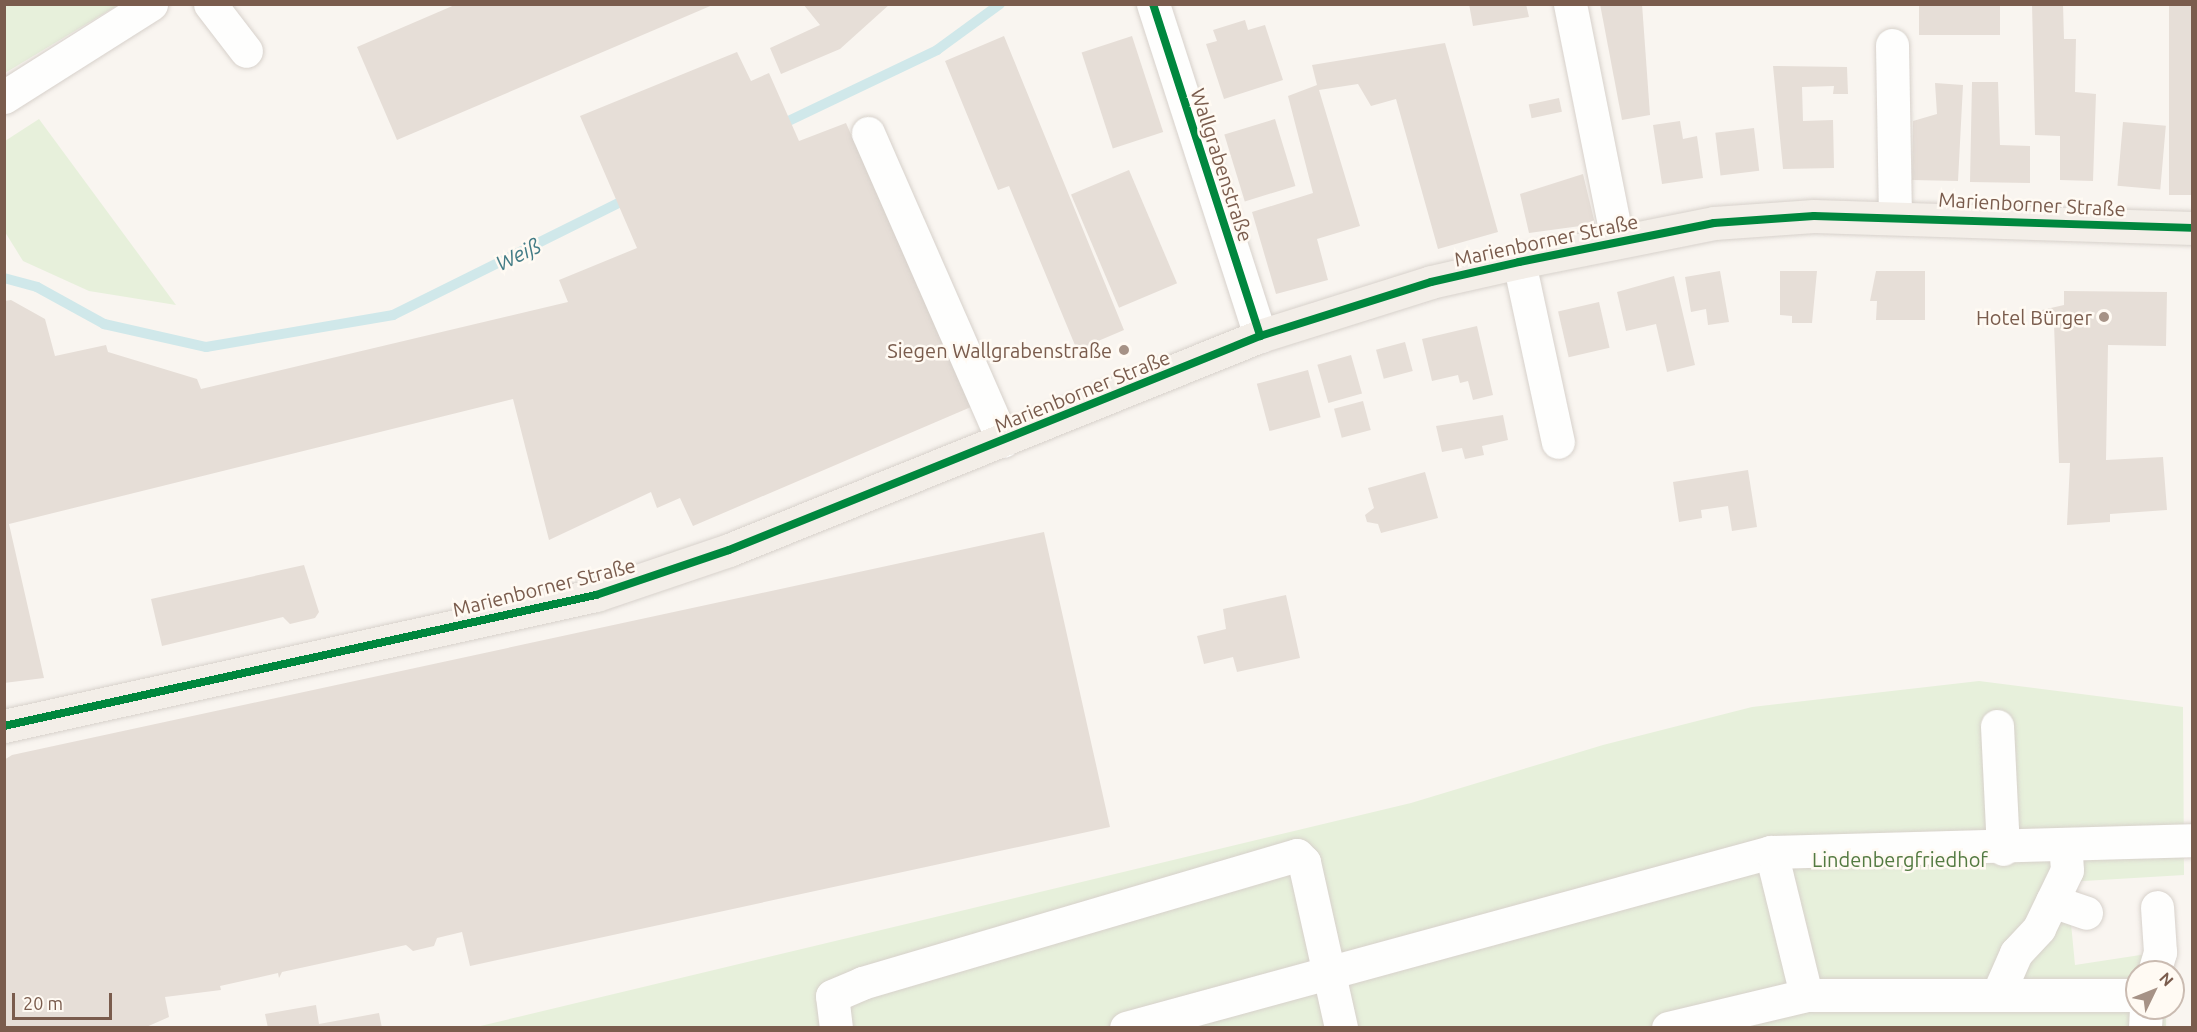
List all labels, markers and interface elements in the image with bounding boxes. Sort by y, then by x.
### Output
street label: Wallgrabenstraße [1186,85,1258,245]
street label: Marienborner Straße [1938,187,2126,221]
street label: Marienborner Straße [1452,209,1640,271]
water label: Weiß [491,232,545,276]
place label: Hotel Bürger [1976,305,2092,329]
marker: Hotel Bürger [2097,310,2111,324]
place label: Siegen Wallgrabenstraße [887,338,1112,362]
marker: Siegen Wallgrabenstraße [1117,343,1131,357]
street label: Marienborner Straße [991,345,1173,437]
street label: Marienborner Straße [450,553,638,621]
park label: Lindenbergfriedhof [1812,847,1988,871]
north arrow [2125,960,2185,1020]
text: N [2156,969,2177,990]
scale bar [15,981,116,1019]
text: 20 m [23,993,63,1013]

